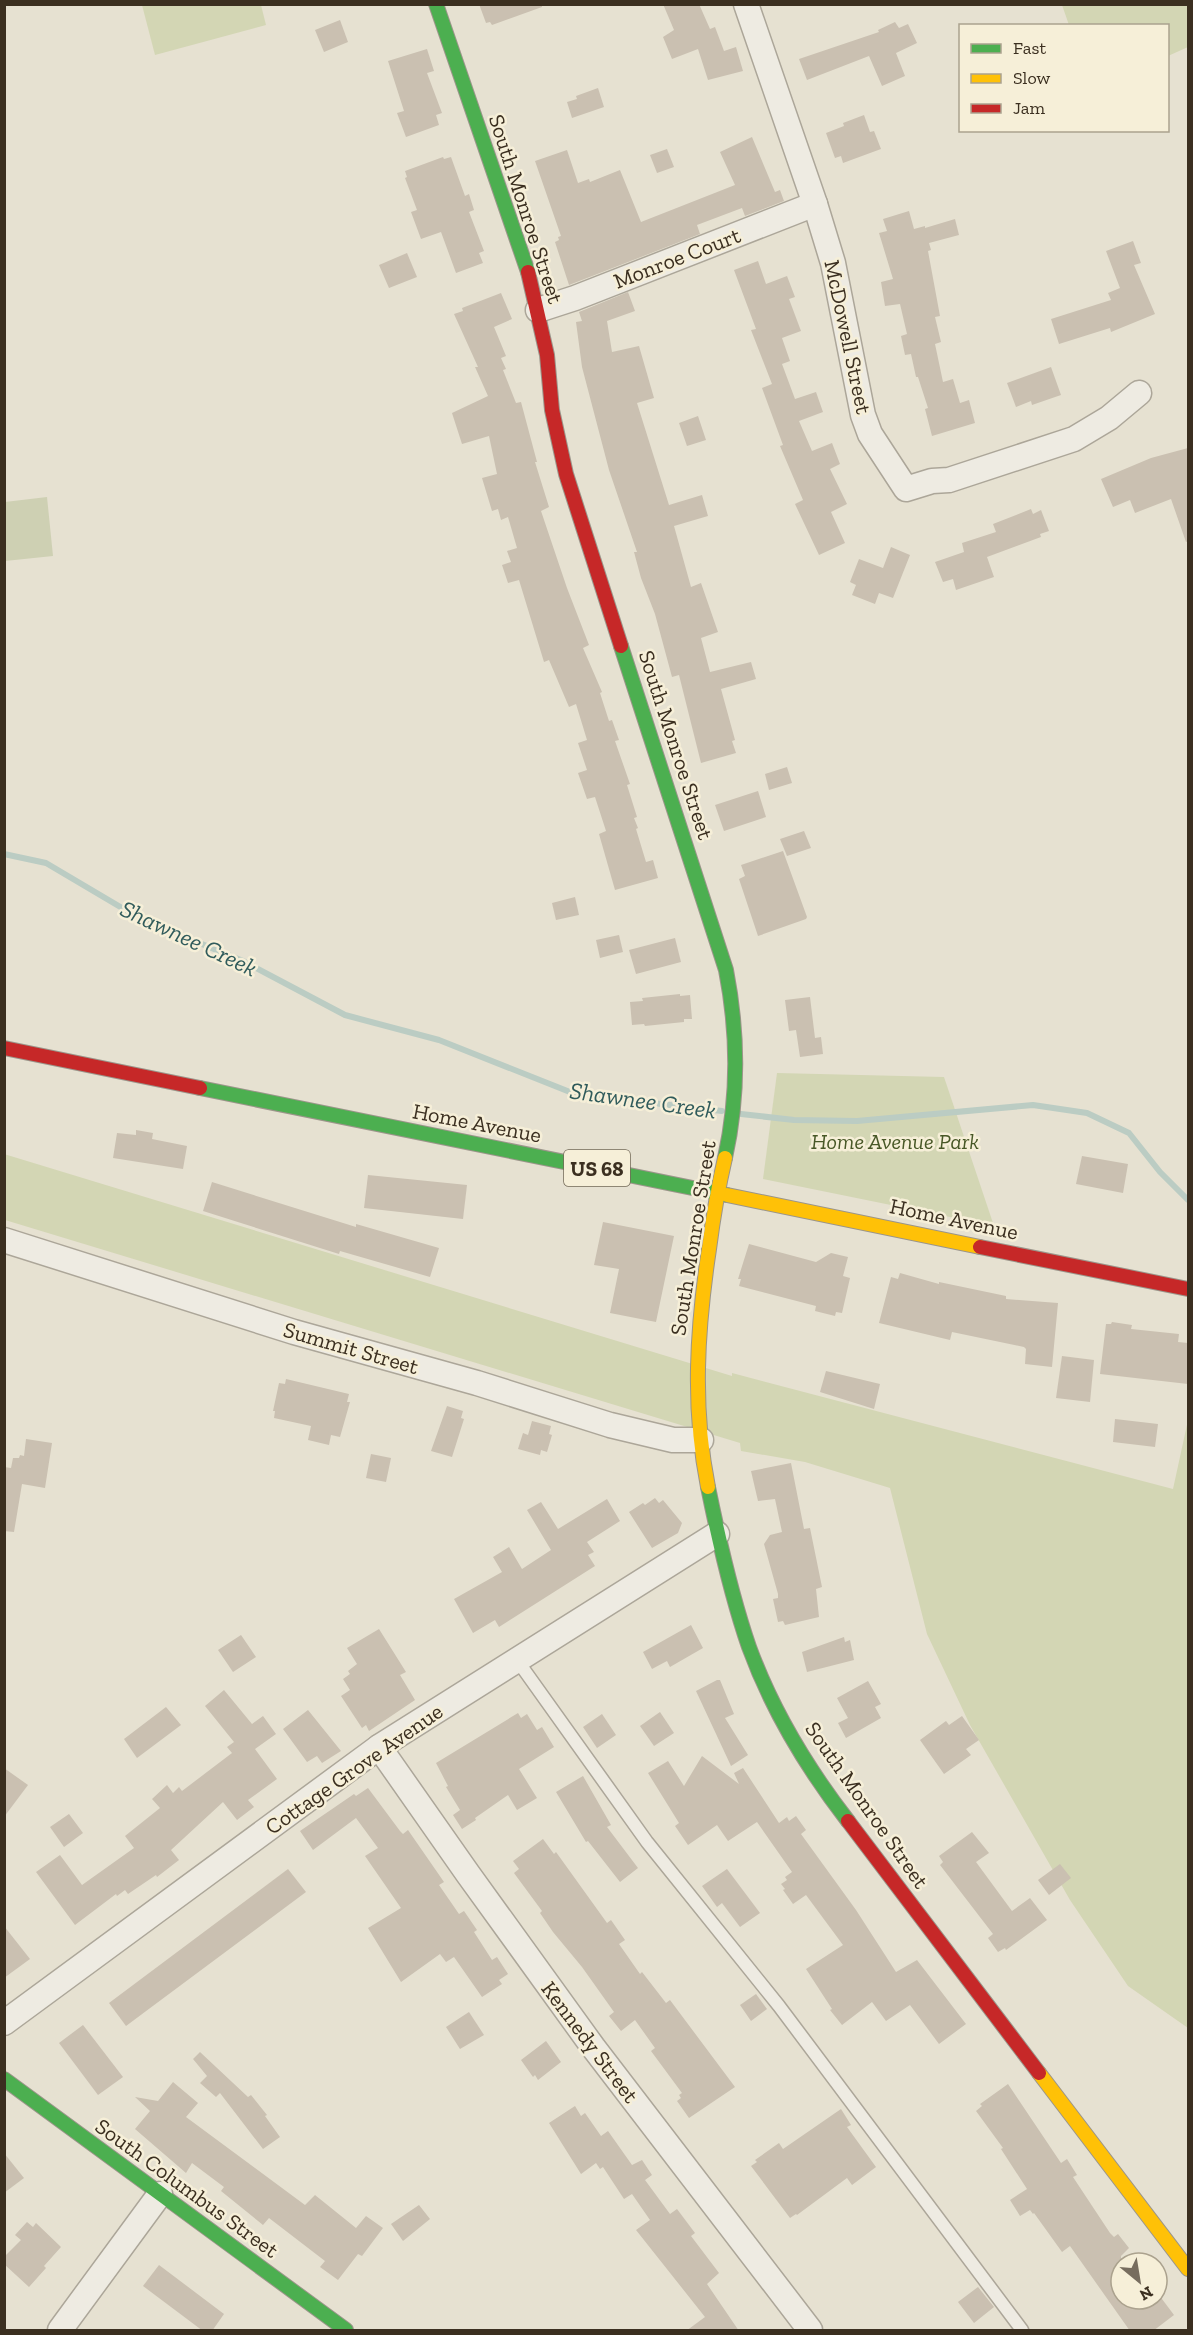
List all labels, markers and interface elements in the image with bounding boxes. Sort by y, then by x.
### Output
legend [959,24,1169,132]
text: Fast [1013,37,1046,59]
text: Slow [1013,67,1050,89]
text: Jam [1013,97,1045,119]
street label: South Monroe Street [483,111,570,308]
street label: Monroe Court [610,221,745,295]
street label: McDowell Street [818,257,878,417]
street label: South Monroe Street [633,647,720,844]
water label: Shawnee Creek [116,894,262,982]
water label: Shawnee Creek [568,1075,718,1125]
street label: Home Avenue [410,1097,544,1149]
park label: Home Avenue Park [811,1128,979,1155]
street label: South Monroe Street [664,1138,722,1338]
road number: US 68 [564,1150,630,1186]
street label: Home Avenue [887,1192,1021,1246]
street label: Summit Street [280,1316,422,1380]
street label: Cottage Grove Avenue [260,1698,448,1840]
street label: South Monroe Street [799,1716,935,1894]
street label: Kennedy Street [536,1976,645,2109]
street label: South Columbus Street [90,2112,285,2264]
north arrow [1109,2251,1169,2311]
text: N [1136,2282,1156,2305]

